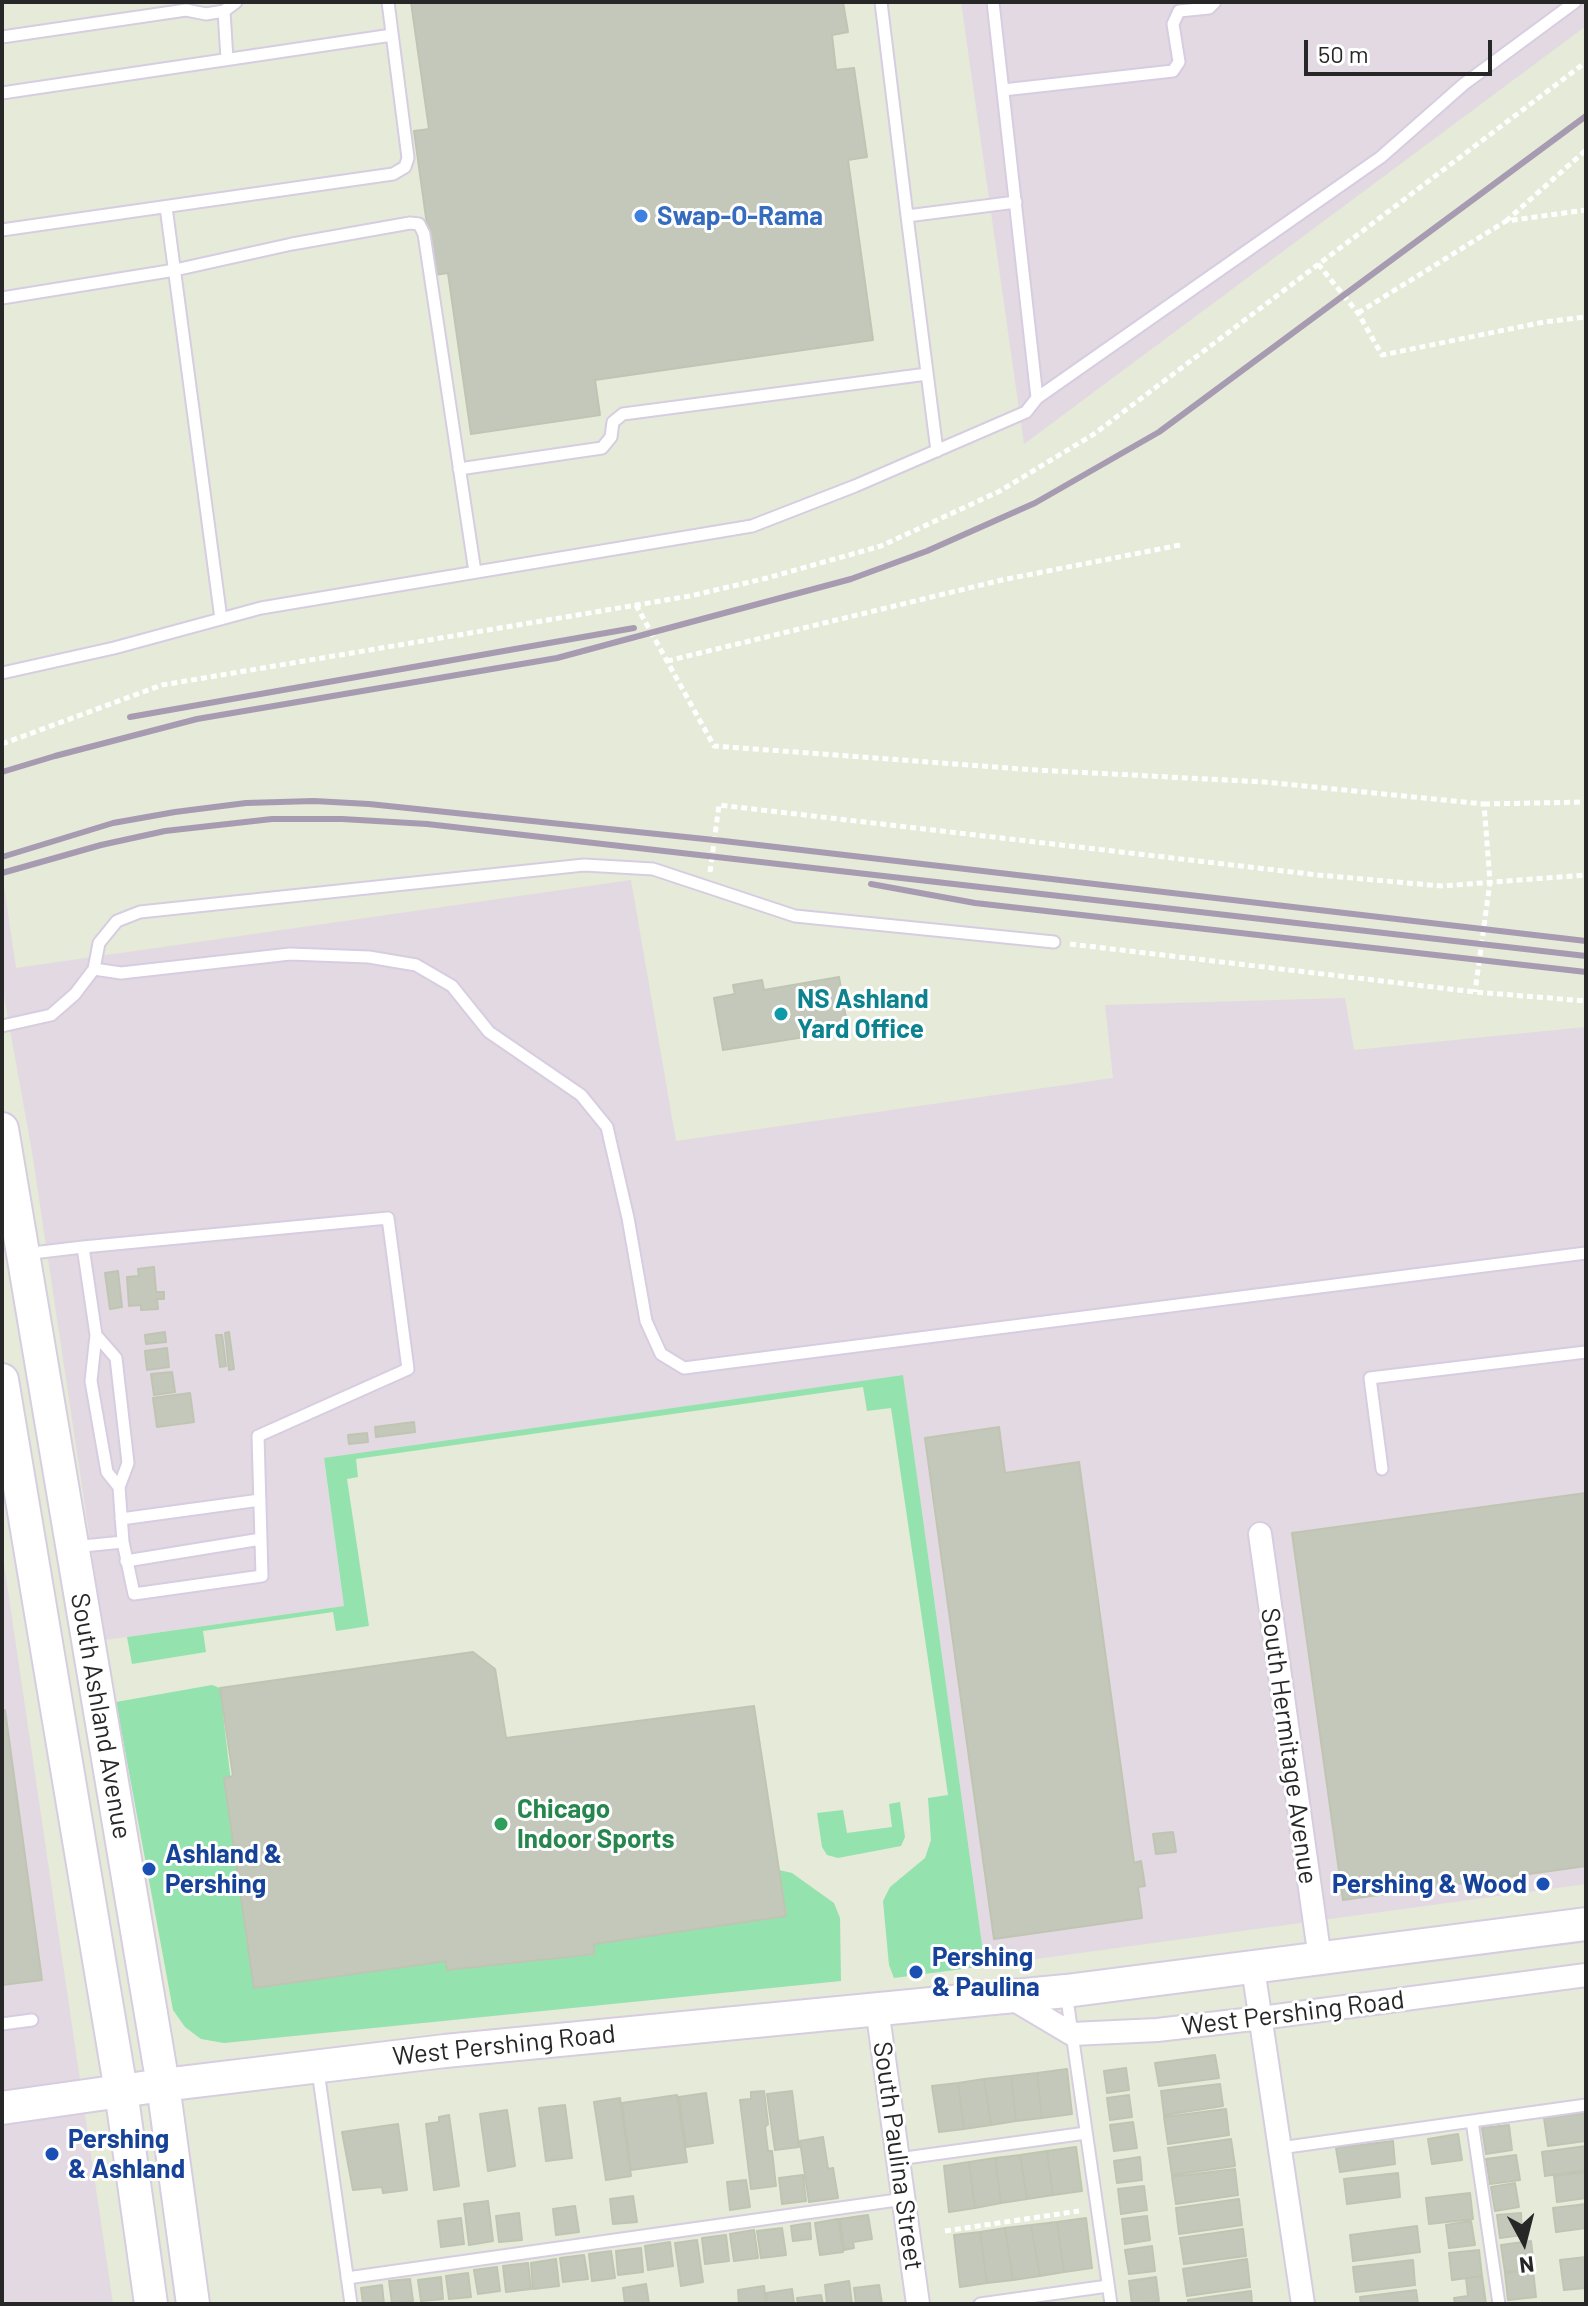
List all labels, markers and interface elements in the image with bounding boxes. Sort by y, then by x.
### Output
scale bar [1308,24,1496,74]
text: 50 m [1318,39,1369,68]
place label: Swap-O-Rama [657,200,823,232]
marker: Swap-O-Rama [632,207,650,225]
place label: NS Ashland Yard Office [797,983,929,1044]
marker: NS Ashland Yard Office [772,1005,790,1023]
street label: South Ashland Avenue [64,1590,138,1842]
street label: South Hermitage Avenue [1254,1606,1324,1886]
place label: Chicago Indoor Sports [517,1793,675,1854]
marker: Chicago Indoor Sports [492,1815,510,1833]
place label: Ashland & Pershing [165,1838,282,1900]
marker: Ashland & Pershing [140,1860,158,1878]
place label: Pershing & Wood [1332,1868,1527,1900]
marker: Pershing & Wood [1534,1875,1552,1893]
place label: Pershing & Paulina [932,1941,1040,2002]
marker: Pershing & Paulina [907,1963,925,1981]
street label: West Pershing Road [1180,1984,1406,2042]
street label: West Pershing Road [391,2018,617,2072]
street label: South Paulina Street [867,2040,929,2272]
place label: Pershing & Ashland [68,2123,185,2184]
marker: Pershing & Ashland [43,2145,61,2163]
north arrow [1484,2202,1564,2282]
text: N [1518,2252,1536,2280]

